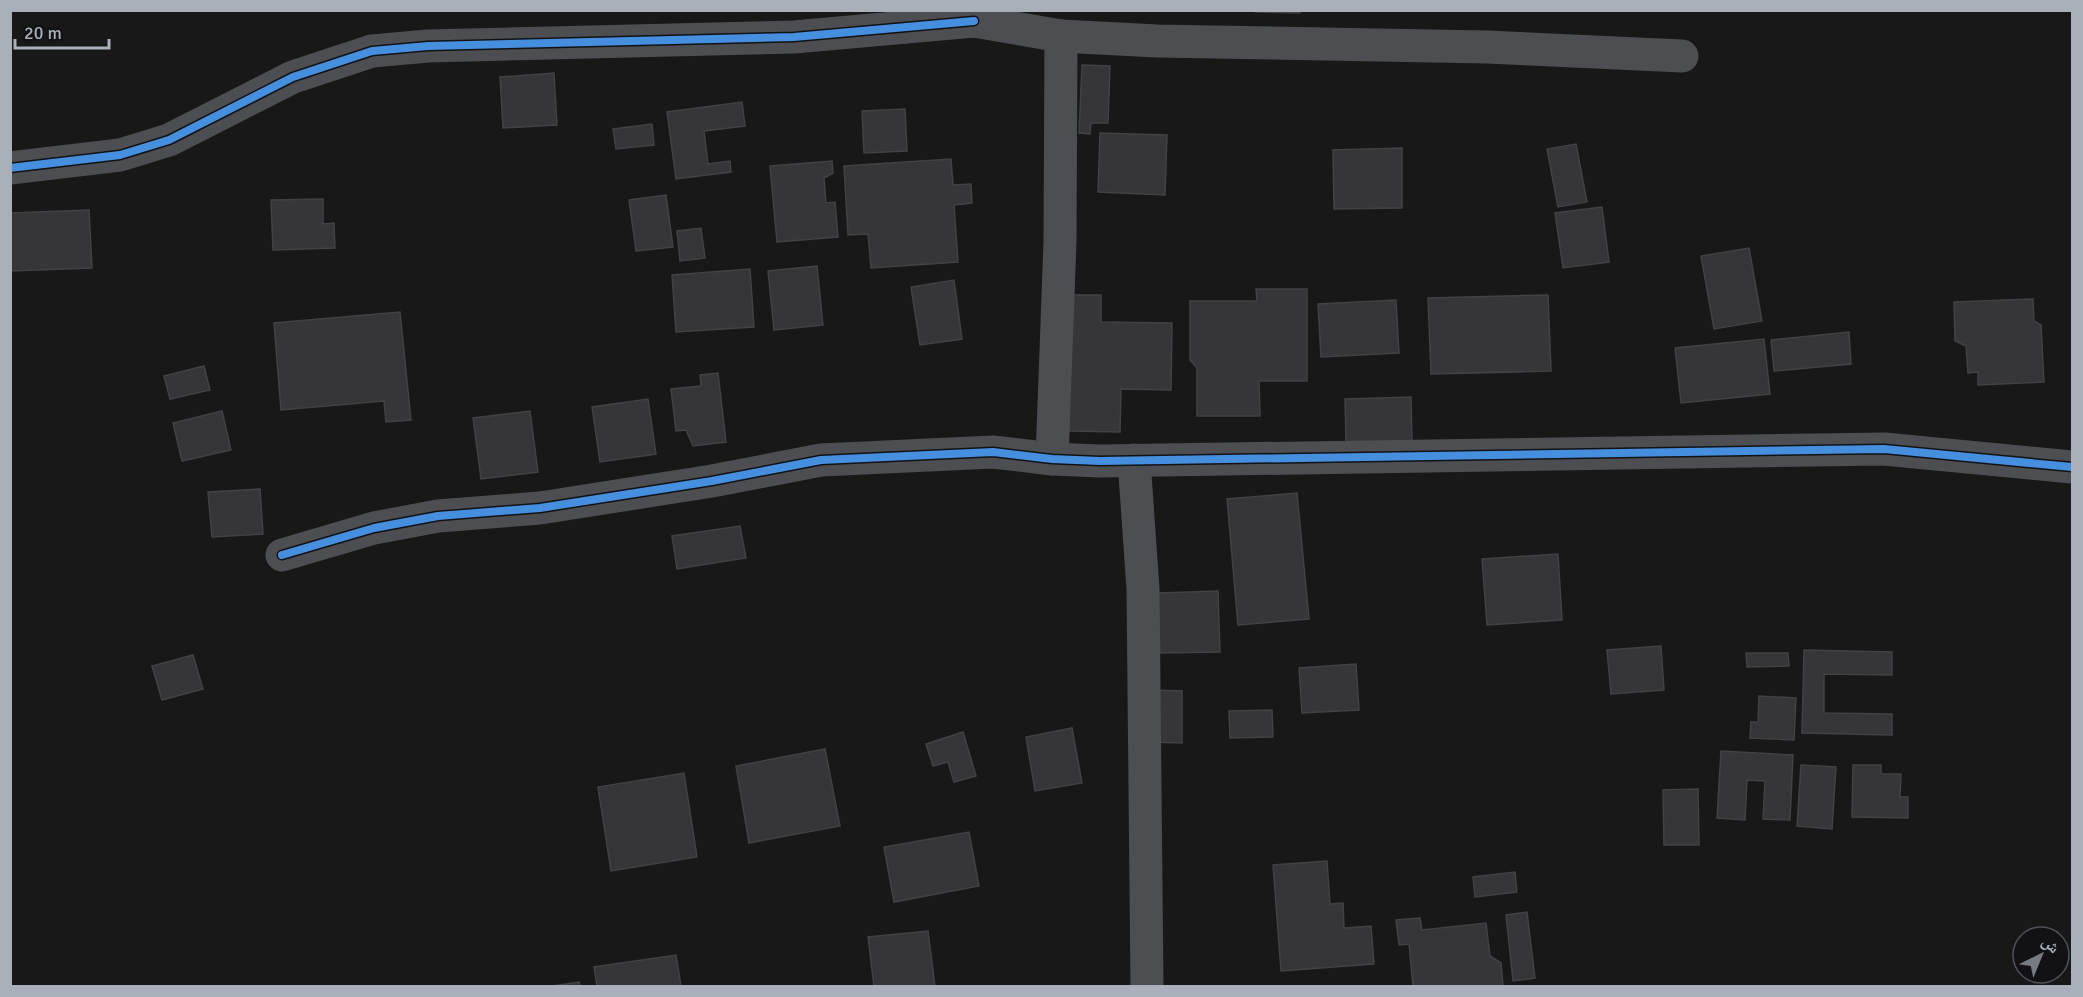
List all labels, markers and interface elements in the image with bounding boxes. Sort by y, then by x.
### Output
scale bar [15,12,110,50]
text: 20 m [24,22,62,44]
north arrow [2011,925,2071,985]
text: ش [2038,932,2064,958]

